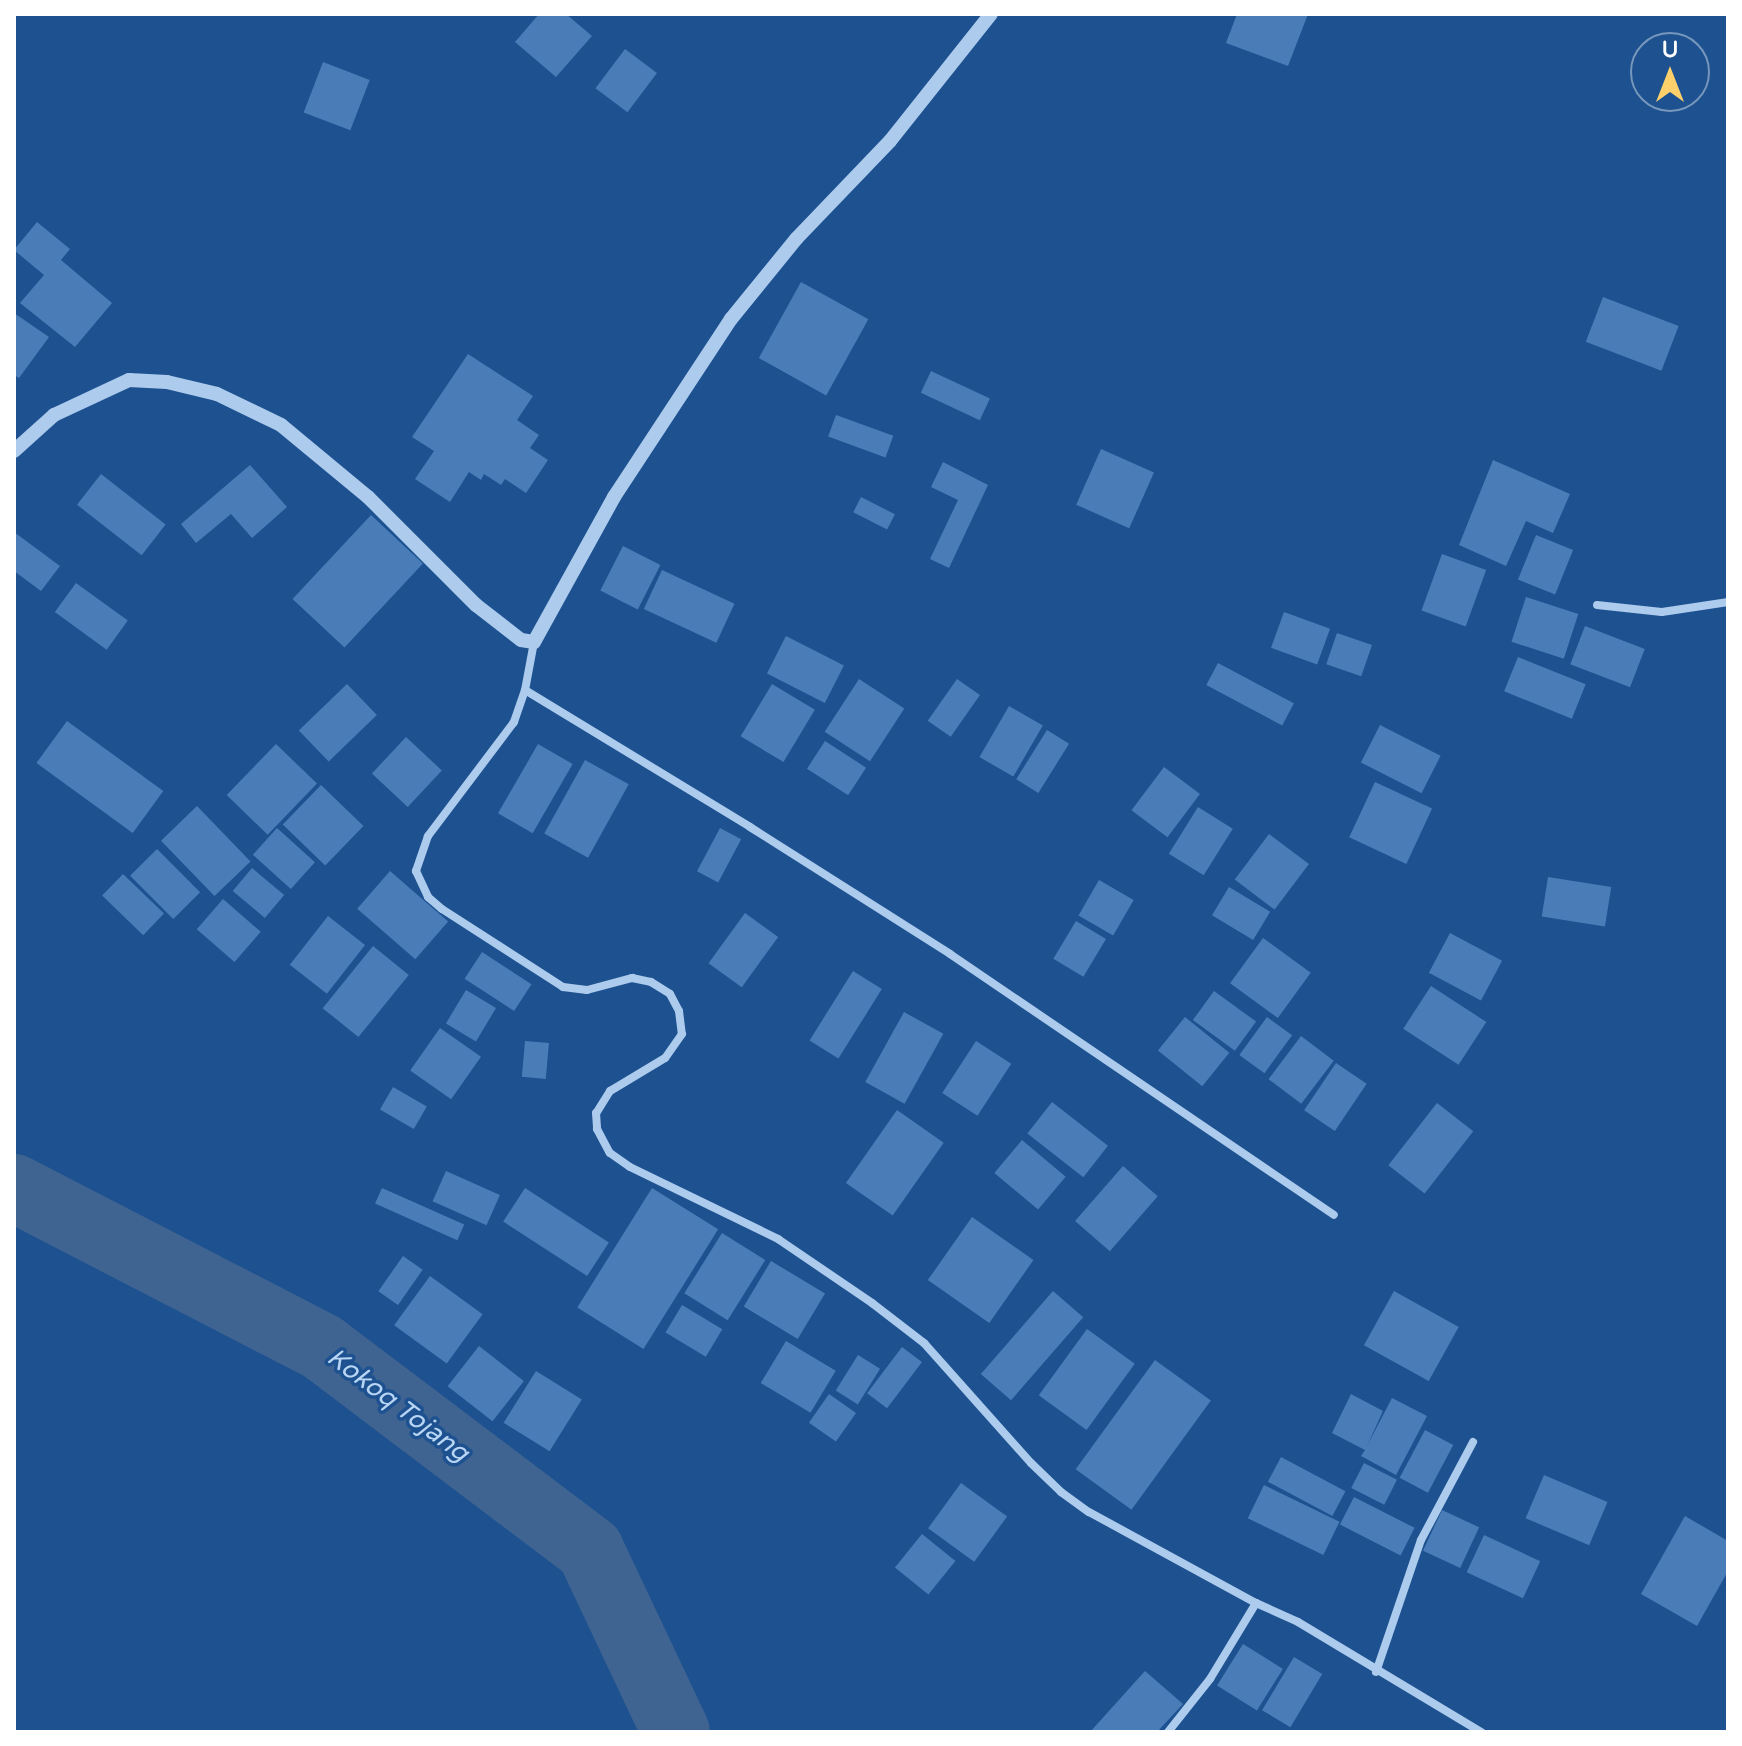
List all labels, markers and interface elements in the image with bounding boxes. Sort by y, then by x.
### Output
north arrow [1630,32,1710,112]
text: U [1662,37,1678,63]
water label: Kokoq Tojang [321,1342,475,1468]

